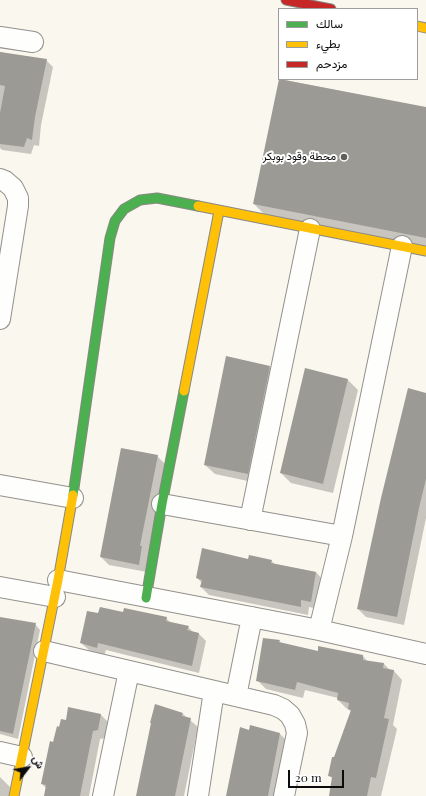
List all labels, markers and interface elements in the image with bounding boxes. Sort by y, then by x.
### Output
legend [278,8,418,80]
text: سالك [316,15,343,31]
text: بطيء [316,35,340,51]
text: مزدحم [316,55,347,71]
place label: محطة وقود بوبكر [263,150,336,164]
marker: محطة وقود بوبكر [339,152,349,162]
north arrow [8,748,48,788]
text: ش [29,752,49,771]
scale bar [290,762,346,788]
text: 20 m [295,769,322,785]

